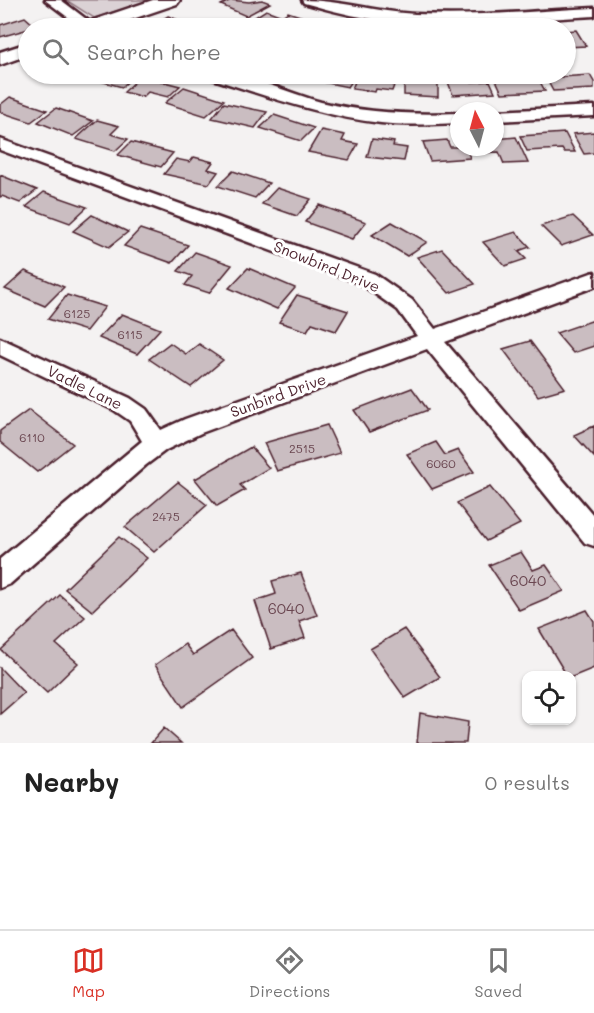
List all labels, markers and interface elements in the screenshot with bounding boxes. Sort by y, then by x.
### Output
search box [18,18,576,84]
icon: search [39,35,72,68]
text: Search here [87,37,221,66]
north arrow [450,102,504,156]
street label: Snowbird Drive [271,236,383,296]
house number: 6125 [64,305,90,321]
house number: 6115 [118,326,142,342]
street label: Vadle Lane [44,360,126,414]
street label: Sunbird Drive [227,368,329,422]
house number: 6110 [19,429,45,445]
house number: 2515 [289,440,315,456]
house number: 6060 [426,455,456,471]
house number: 2475 [152,508,180,524]
house number: 6040 [510,570,546,590]
house number: 6040 [268,598,304,618]
map controls [522,671,576,725]
button: locate [522,671,576,725]
text: Nearby [24,765,119,799]
text: 0 results [485,769,570,795]
tab: Map [72,944,105,1001]
tab: Directions [249,944,330,1001]
tab: Saved [474,944,522,1001]

